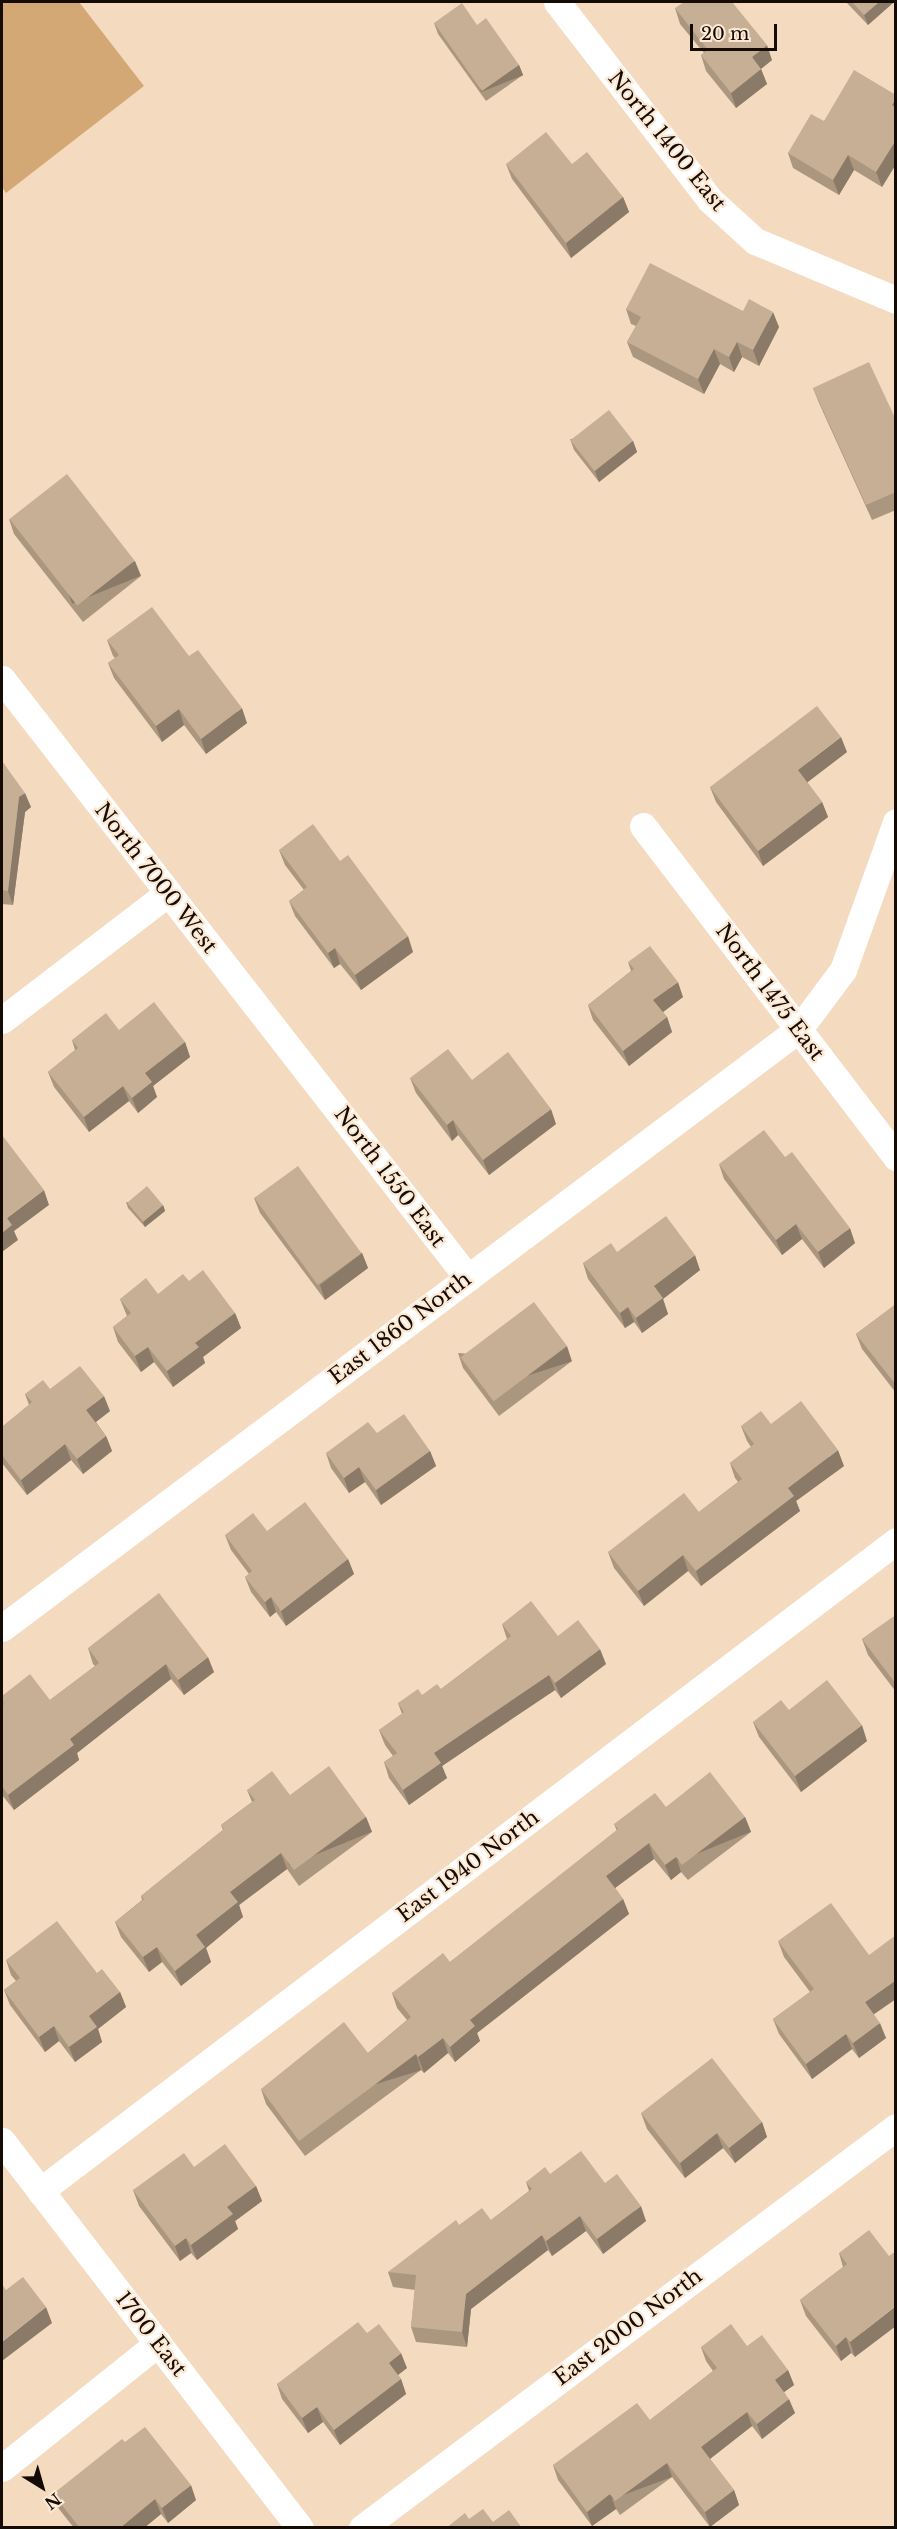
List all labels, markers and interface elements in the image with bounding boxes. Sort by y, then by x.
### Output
scale bar [693,12,780,50]
text: 20 m [701,23,749,45]
street label: North 1400 East [603,66,731,216]
street label: North 7000 West [89,798,223,958]
street label: North 1475 East [710,919,830,1065]
street label: North 1550 East [329,1102,451,1252]
street label: East 1860 North [324,1266,476,1390]
street label: East 1940 North [392,1804,544,1928]
street label: East 2000 North [549,2263,707,2391]
street label: 1700 East [110,2287,192,2381]
north arrow [12,2457,72,2517]
text: N [41,2489,65,2514]

